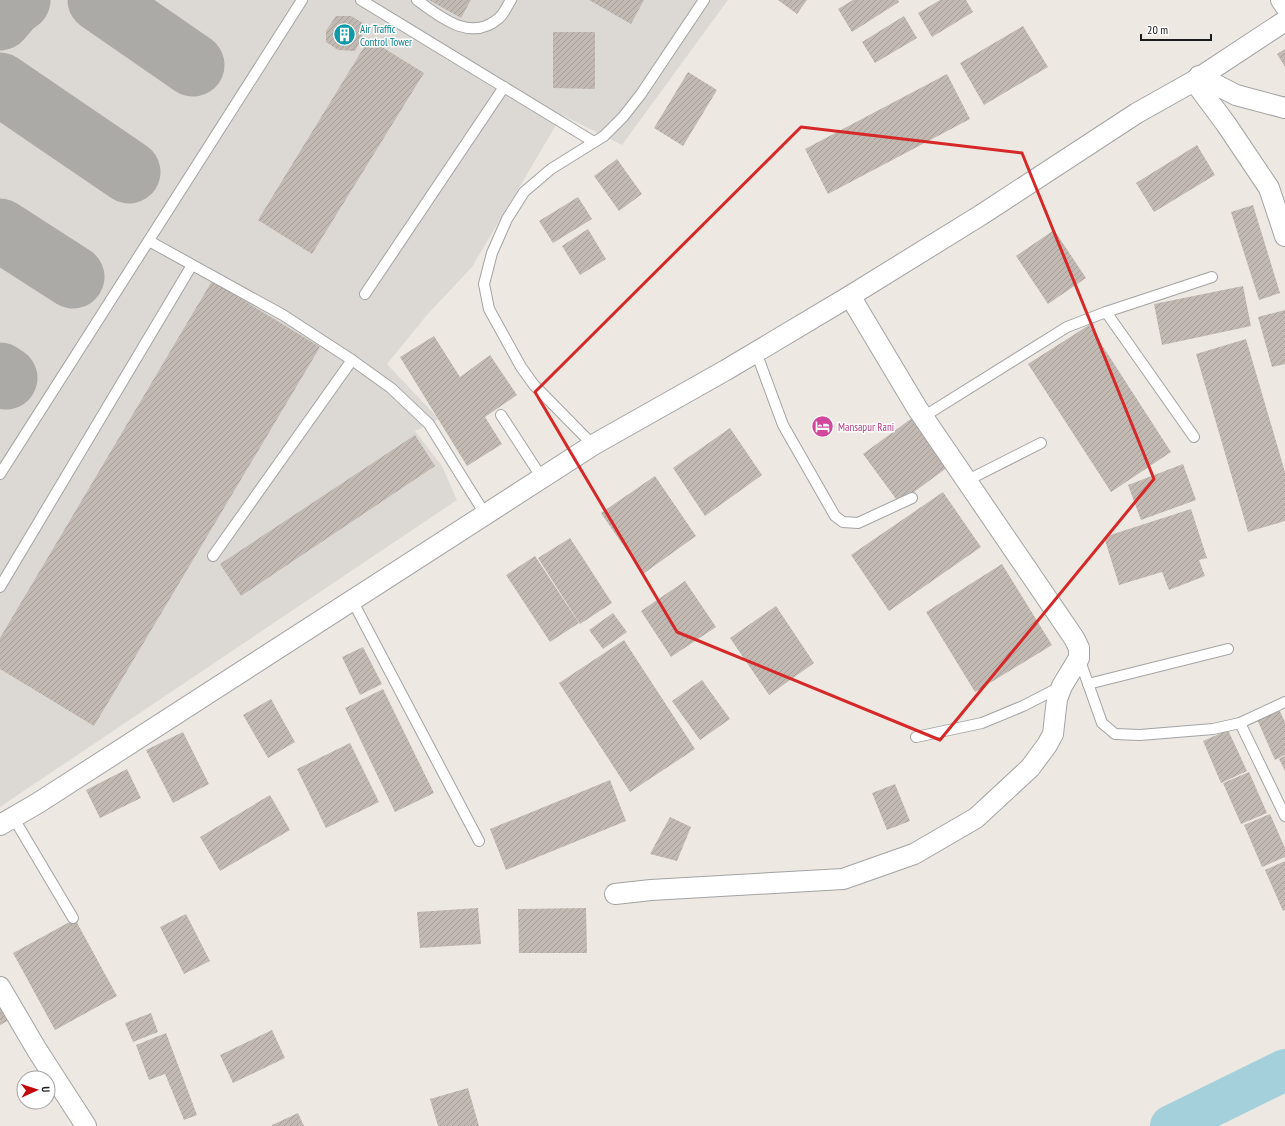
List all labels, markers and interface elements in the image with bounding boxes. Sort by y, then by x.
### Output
scale bar [1141,16,1211,42]
building icon: Air Traffic Control Tower [331,22,357,48]
place label: Air Traffic Control Tower [360,22,412,49]
text: 20 m [1147,22,1168,37]
hotel icon: Mansapur Rani [810,414,836,440]
place label: Mansapur Rani [838,420,894,434]
north arrow [16,1070,56,1110]
text: U [39,1086,53,1093]

